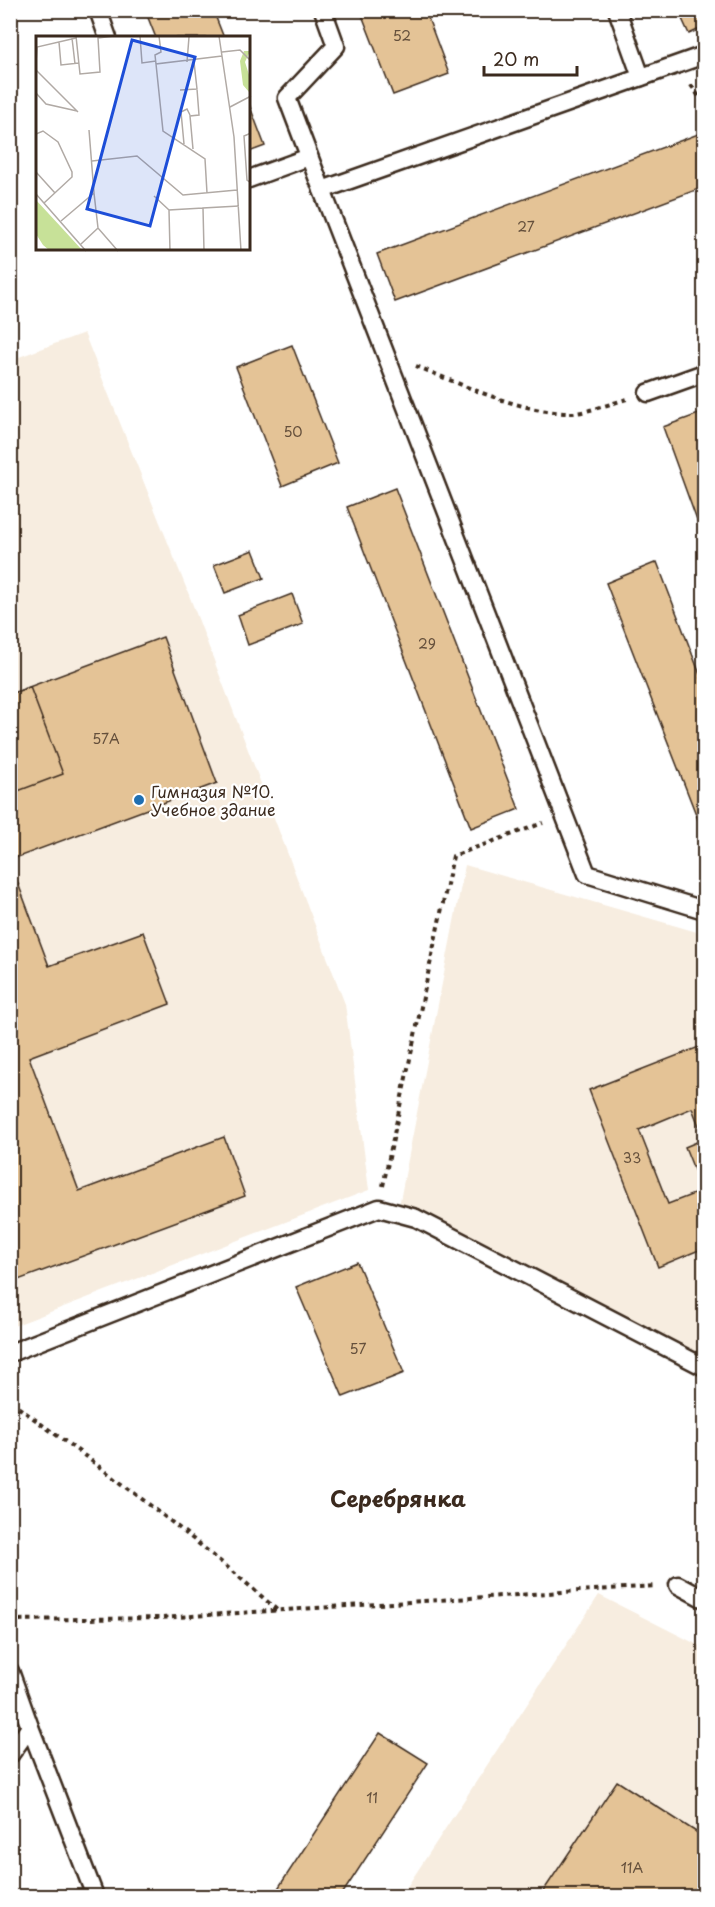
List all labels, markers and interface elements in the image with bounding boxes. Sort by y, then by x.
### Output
house number: 52 [393,25,411,46]
inset map [36,36,250,250]
scale bar [484,39,577,77]
text: 20 m [493,45,539,72]
house number: 27 [517,216,535,237]
house number: 50 [283,421,303,442]
house number: 29 [418,633,436,654]
house number: 57А [92,728,120,749]
place label: Гимназия №10. Учебное здание [151,779,276,821]
marker: Гимназия №10. Учебное здание [132,793,146,807]
house number: 33 [623,1147,641,1168]
house number: 57 [350,1338,366,1359]
district label: Серебрянка [330,1481,466,1514]
house number: 11 [366,1787,378,1808]
house number: 11А [621,1857,643,1878]

